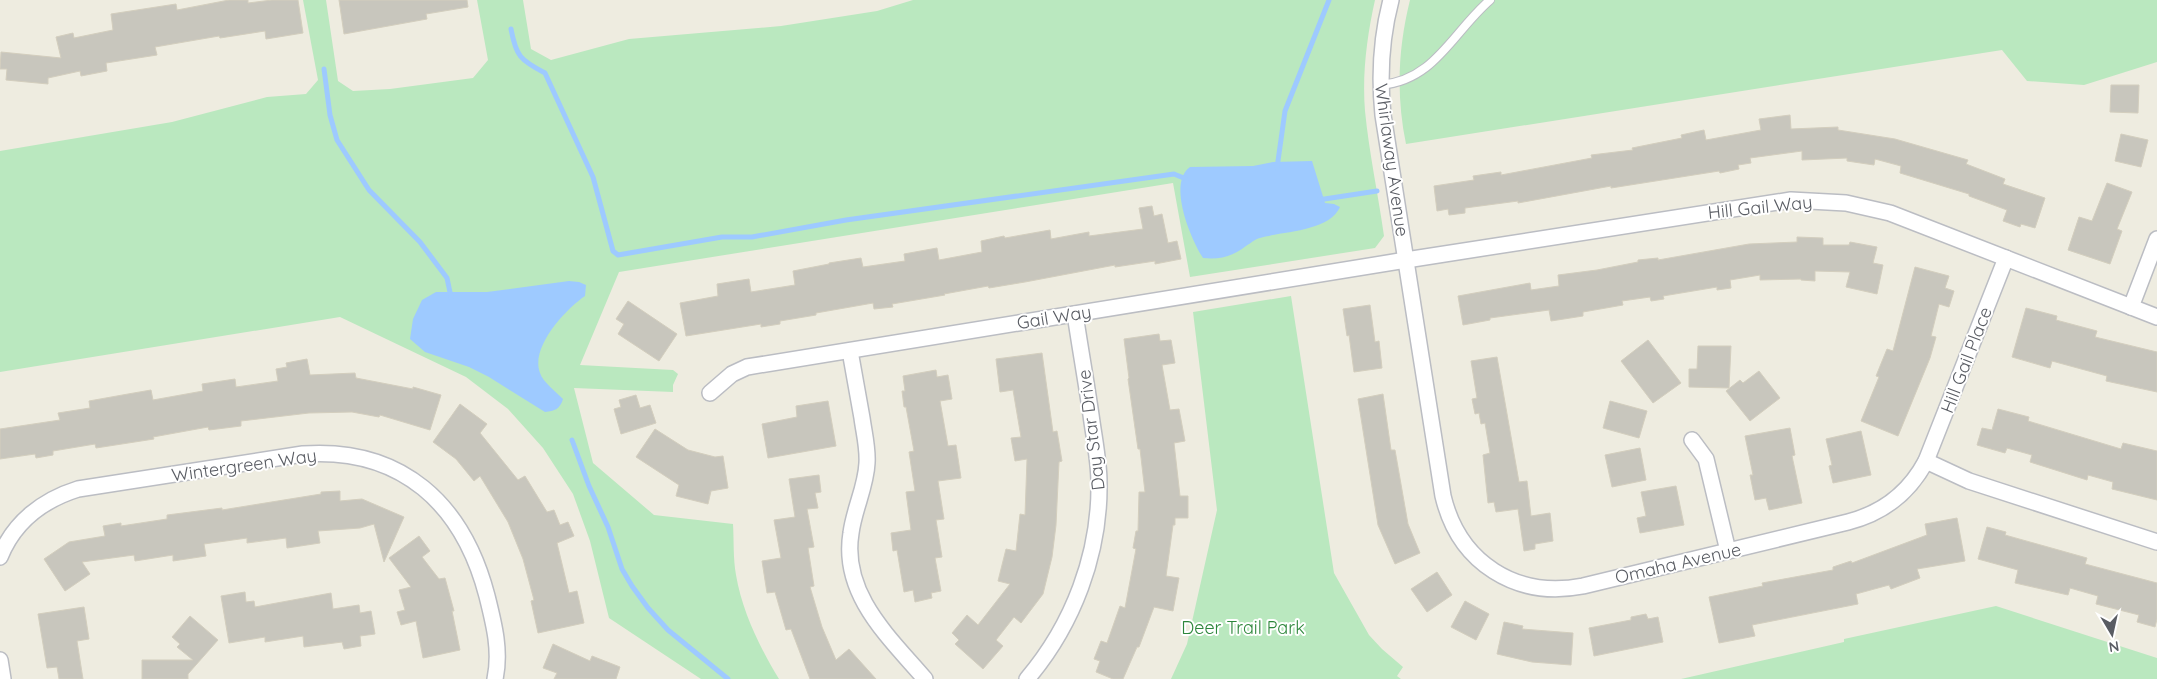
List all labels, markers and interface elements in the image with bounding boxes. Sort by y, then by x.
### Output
street label: Whirlaway Avenue [1370,82,1414,238]
street label: Hill Gail Way [1707,190,1813,224]
street label: Gail Way [1015,300,1093,334]
street label: Hill Gail Place [1935,304,1997,416]
street label: Day Star Drive [1072,368,1110,492]
street label: Wintergreen Way [170,443,318,487]
street label: Omaha Avenue [1613,537,1743,589]
north arrow [2087,609,2137,659]
park label: Deer Trail Park [1181,616,1305,639]
text: N [2108,637,2121,657]

